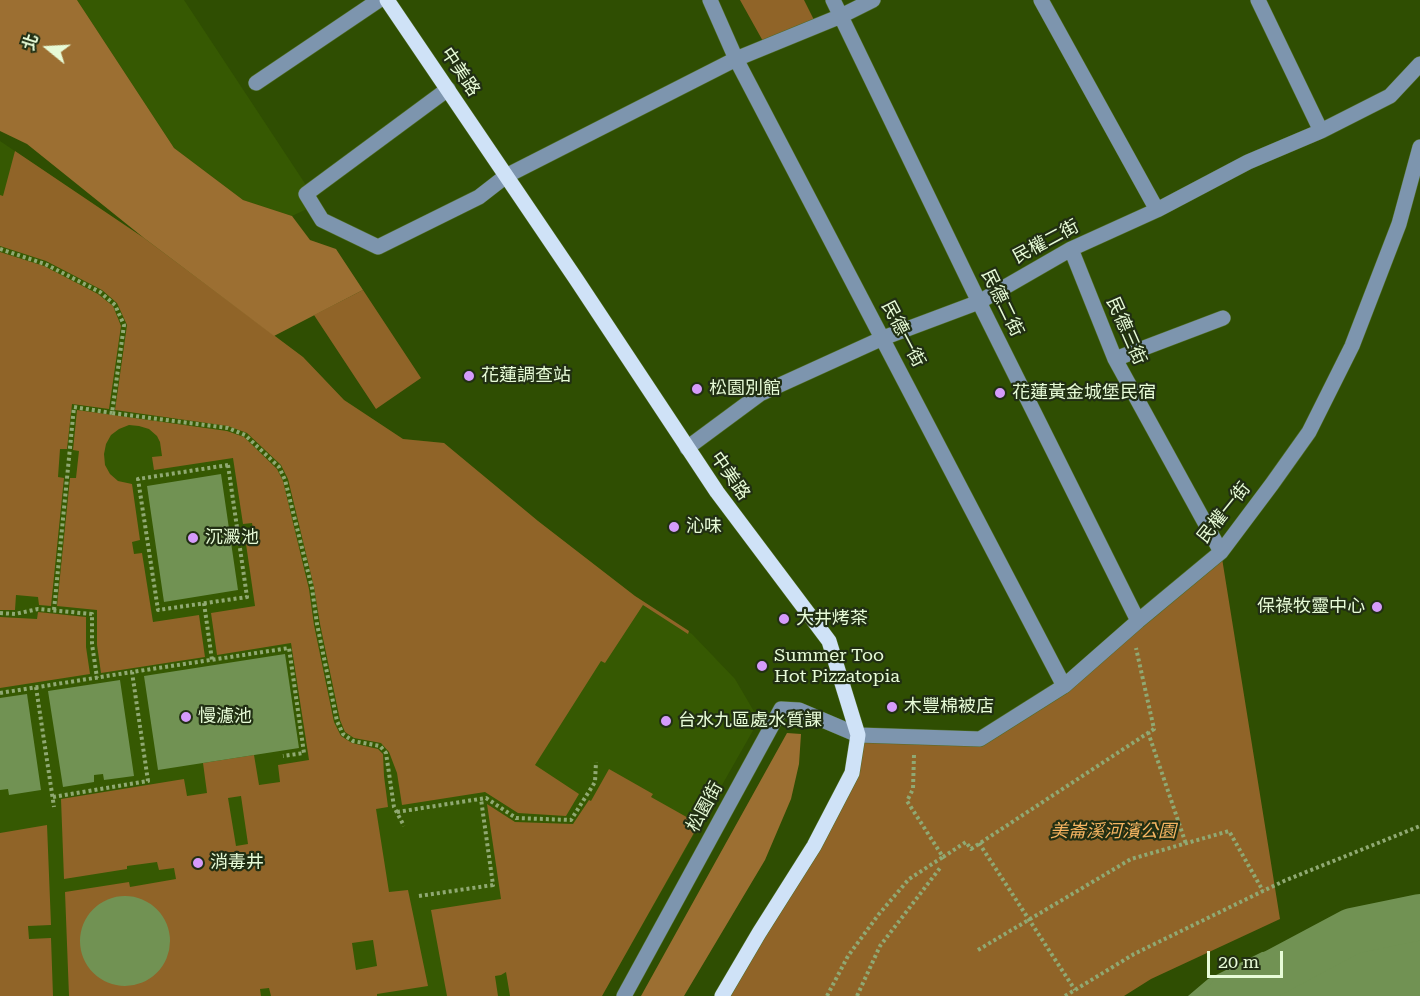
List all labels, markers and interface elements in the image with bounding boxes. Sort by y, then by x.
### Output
north arrow [18,18,78,78]
text: 北 [19,32,42,53]
street label: 中美路 [436,44,484,100]
street label: 民權二街 [1009,216,1083,268]
street label: 民德二街 [977,266,1027,340]
street label: 民德三街 [1101,294,1151,368]
street label: 民德一街 [877,297,929,371]
place label: 花蓮調查站 [481,365,571,387]
marker: 花蓮調查站 [462,369,476,383]
place label: 松園別館 [709,378,781,400]
marker: 松園別館 [690,382,704,396]
place label: 花蓮黃金城堡民宿 [1012,382,1156,404]
marker: 花蓮黃金城堡民宿 [993,386,1007,400]
street label: 中美路 [706,448,754,504]
street label: 民權一街 [1193,478,1255,548]
place label: 沁味 [686,516,722,538]
marker: 沁味 [667,520,681,534]
place label: 沉澱池 [205,527,259,549]
marker: 沉澱池 [186,531,200,545]
place label: 保祿牧靈中心 [1257,596,1365,618]
marker: 保祿牧靈中心 [1370,600,1384,614]
place label: 大井烤茶 [796,608,868,630]
marker: 大井烤茶 [777,612,791,626]
place label: Summer Too Hot Pizzatopia [774,645,900,688]
marker: Summer Too Hot Pizzatopia [755,659,769,673]
place label: 木豐棉被店 [904,696,994,718]
marker: 木豐棉被店 [885,700,899,714]
place label: 慢濾池 [198,706,252,728]
marker: 慢濾池 [179,710,193,724]
place label: 台水九區處水質課 [678,710,822,732]
marker: 台水九區處水質課 [659,714,673,728]
street label: 松園街 [682,778,728,836]
park label: 美崙溪河濱公園 [1050,821,1176,843]
place label: 消毒井 [210,852,264,874]
marker: 消毒井 [191,856,205,870]
scale bar [1210,939,1286,977]
text: 20 m [1218,951,1259,972]

